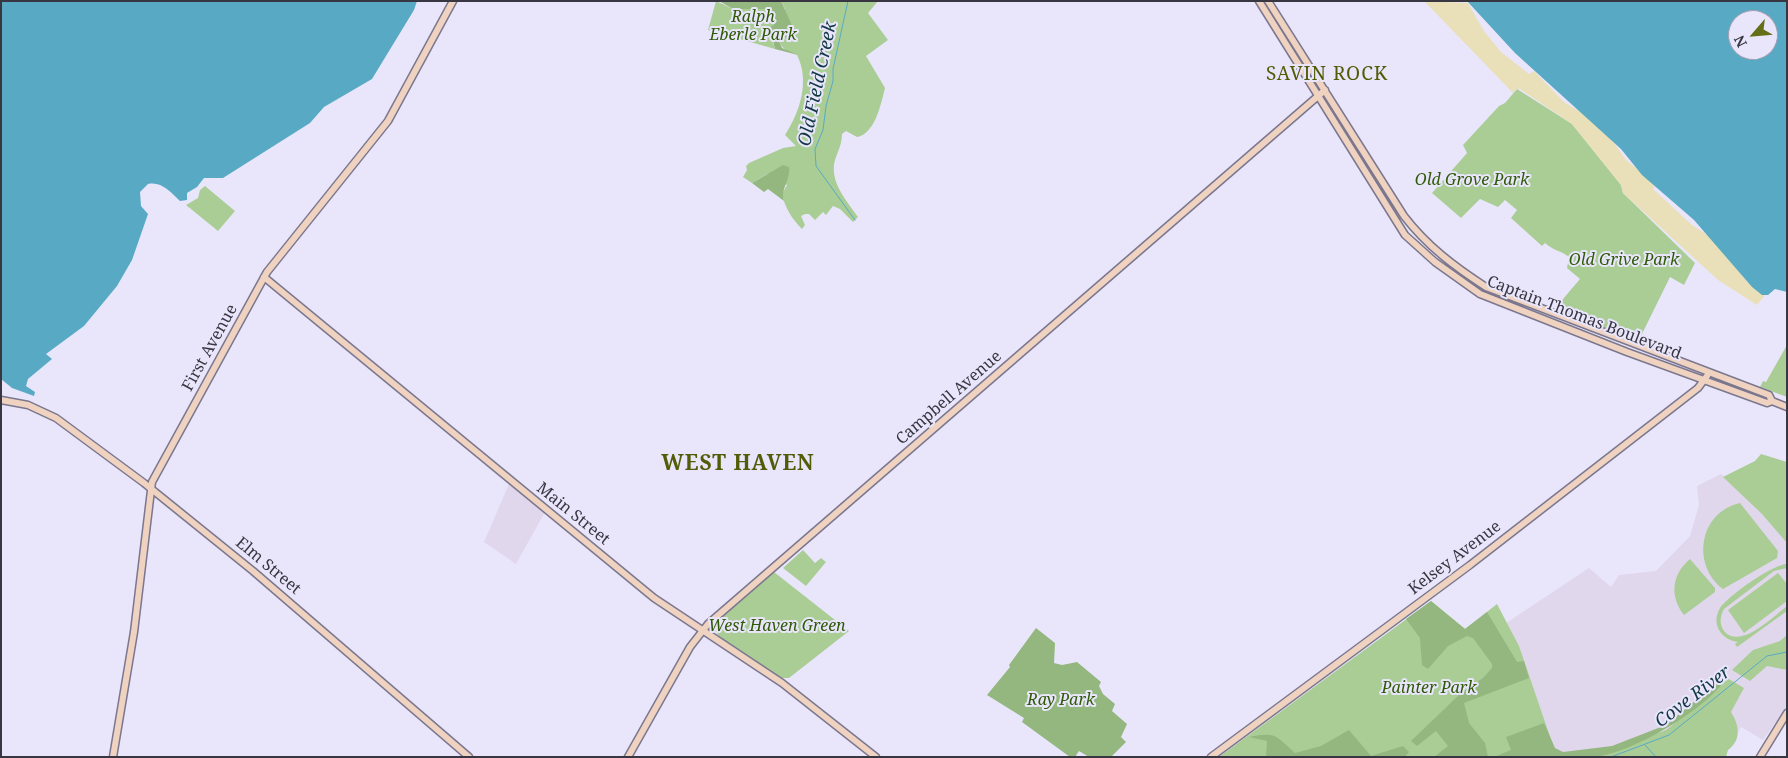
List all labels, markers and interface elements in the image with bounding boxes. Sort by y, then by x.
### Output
park label: Ralph Eberle Park [709,7,797,45]
north arrow [1728,10,1778,60]
water label: Old Field Creek [794,20,842,148]
text: N [1729,32,1751,51]
district label: SAVIN ROCK [1265,64,1389,86]
park label: Old Grove Park [1415,170,1529,190]
park label: Old Grive Park [1569,250,1679,270]
street label: Captain Thomas Boulevard [1484,272,1684,364]
street label: First Avenue [178,301,242,395]
street label: Campbell Avenue [892,347,1006,449]
district label: WEST HAVEN [660,451,816,477]
street label: Main Street [533,479,613,549]
street label: Kelsey Avenue [1405,517,1505,599]
street label: Elm Street [232,533,304,599]
park label: West Haven Green [708,616,846,636]
water label: Cove River [1651,662,1735,732]
park label: Painter Park [1382,678,1476,698]
park label: Ray Park [1027,690,1095,710]

